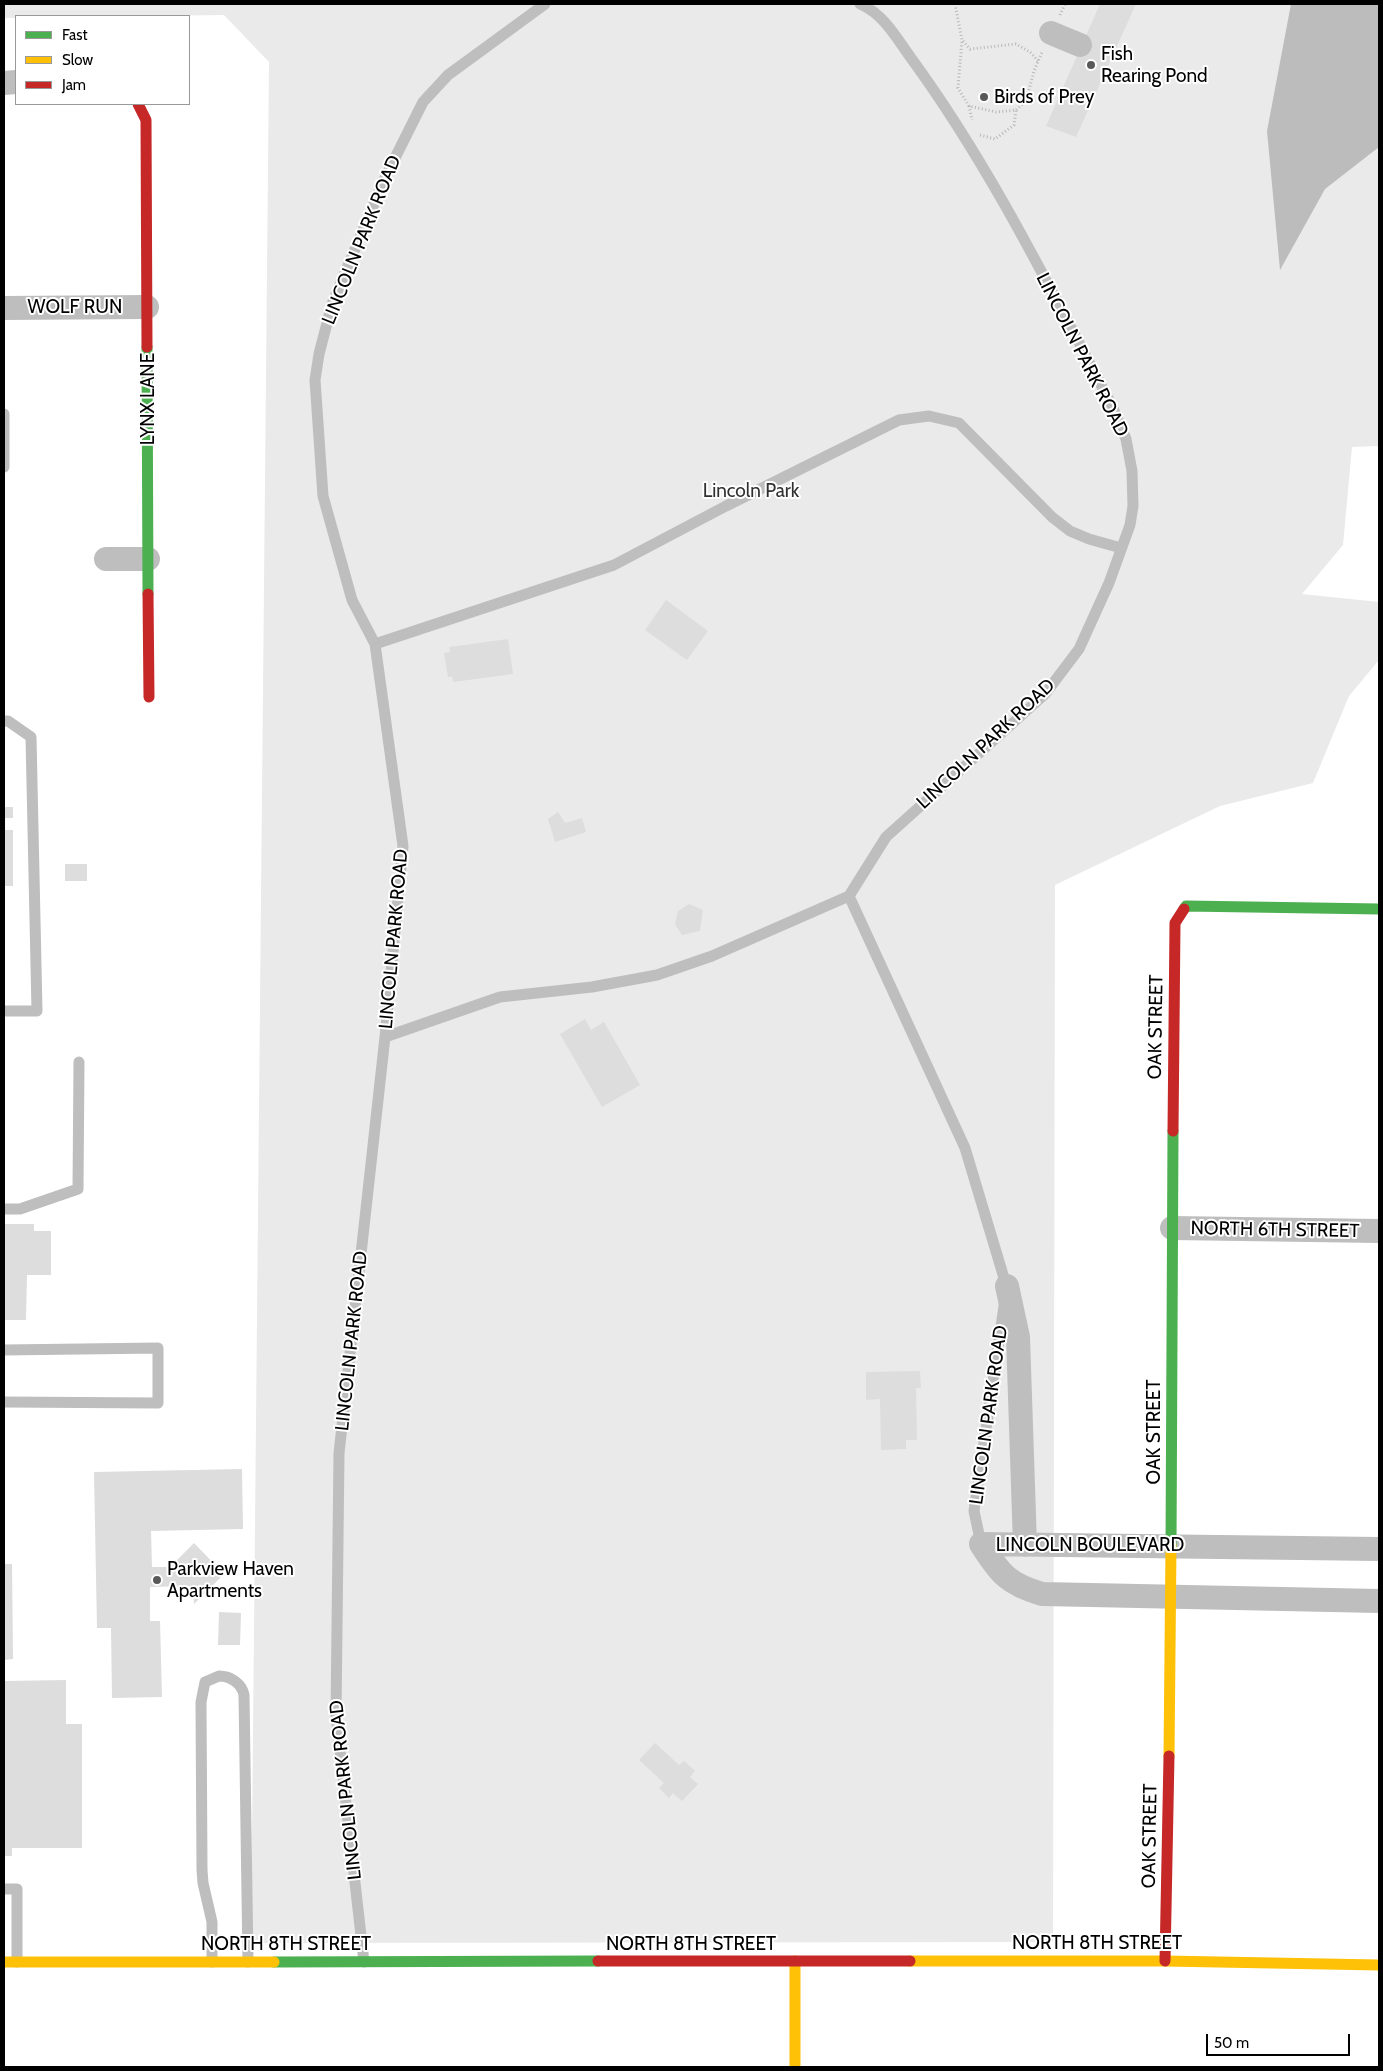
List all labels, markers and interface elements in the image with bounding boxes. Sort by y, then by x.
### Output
legend [15,15,190,105]
text: Fast [62,26,87,44]
place label: Fish Rearing Pond [1101,43,1208,87]
text: Slow [62,51,93,69]
marker: Fish Rearing Pond [1085,59,1097,71]
text: Jam [62,76,86,94]
place label: Birds of Prey [994,86,1094,108]
marker: Birds of Prey [978,91,990,103]
street label: LINCOLN PARK ROAD [318,152,406,328]
street label: LINCOLN PARK ROAD [1031,269,1133,441]
street label: WOLF RUN [28,296,122,318]
street label: LYNX LANE [137,353,159,445]
park label: Lincoln Park [703,480,799,502]
street label: LINCOLN PARK ROAD [912,674,1060,814]
street label: LINCOLN PARK ROAD [375,848,413,1030]
street label: OAK STREET [1144,974,1168,1080]
street label: NORTH 6TH STREET [1190,1217,1360,1243]
street label: LINCOLN PARK ROAD [331,1250,373,1432]
street label: LINCOLN PARK ROAD [965,1324,1013,1506]
street label: OAK STREET [1143,1379,1165,1485]
street label: LINCOLN BOULEVARD [996,1534,1184,1556]
place label: Parkview Haven Apartments [167,1558,294,1602]
marker: Parkview Haven Apartments [151,1574,163,1586]
street label: LINCOLN PARK ROAD [325,1699,367,1881]
street label: OAK STREET [1138,1783,1162,1889]
street label: NORTH 8TH STREET [1012,1932,1182,1954]
street label: NORTH 8TH STREET [201,1933,371,1955]
street label: NORTH 8TH STREET [606,1933,776,1955]
scale bar [1208,2024,1352,2056]
text: 50 m [1214,2034,1249,2052]

